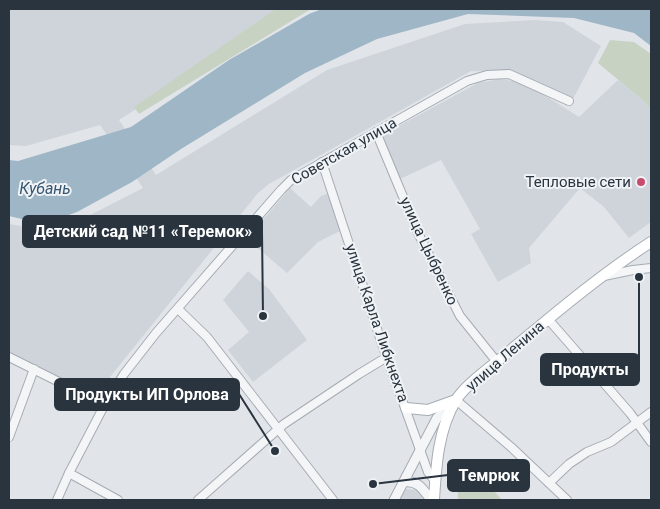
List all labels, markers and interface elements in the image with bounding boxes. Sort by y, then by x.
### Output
street label: Советская улица [288,114,400,188]
place label: Тепловые сети [525,173,631,191]
marker: Тепловые сети [635,176,647,188]
water label: Кубань [19,179,71,198]
street label: улица Цыбренко [396,194,462,308]
callout: Детский сад №11 «Теремок» [23,216,262,247]
text: Детский сад №11 «Теремок» [34,222,252,241]
street label: улица Карла Либкнехта [341,241,413,405]
street label: улица Ленина [462,317,548,395]
callout: Продукты [541,354,639,385]
text: Продукты [551,360,629,379]
callout: Продукты ИП Орлова [55,379,239,410]
text: Продукты ИП Орлова [65,385,229,404]
callout: Темрюк [448,460,529,491]
text: Темрюк [459,466,520,485]

